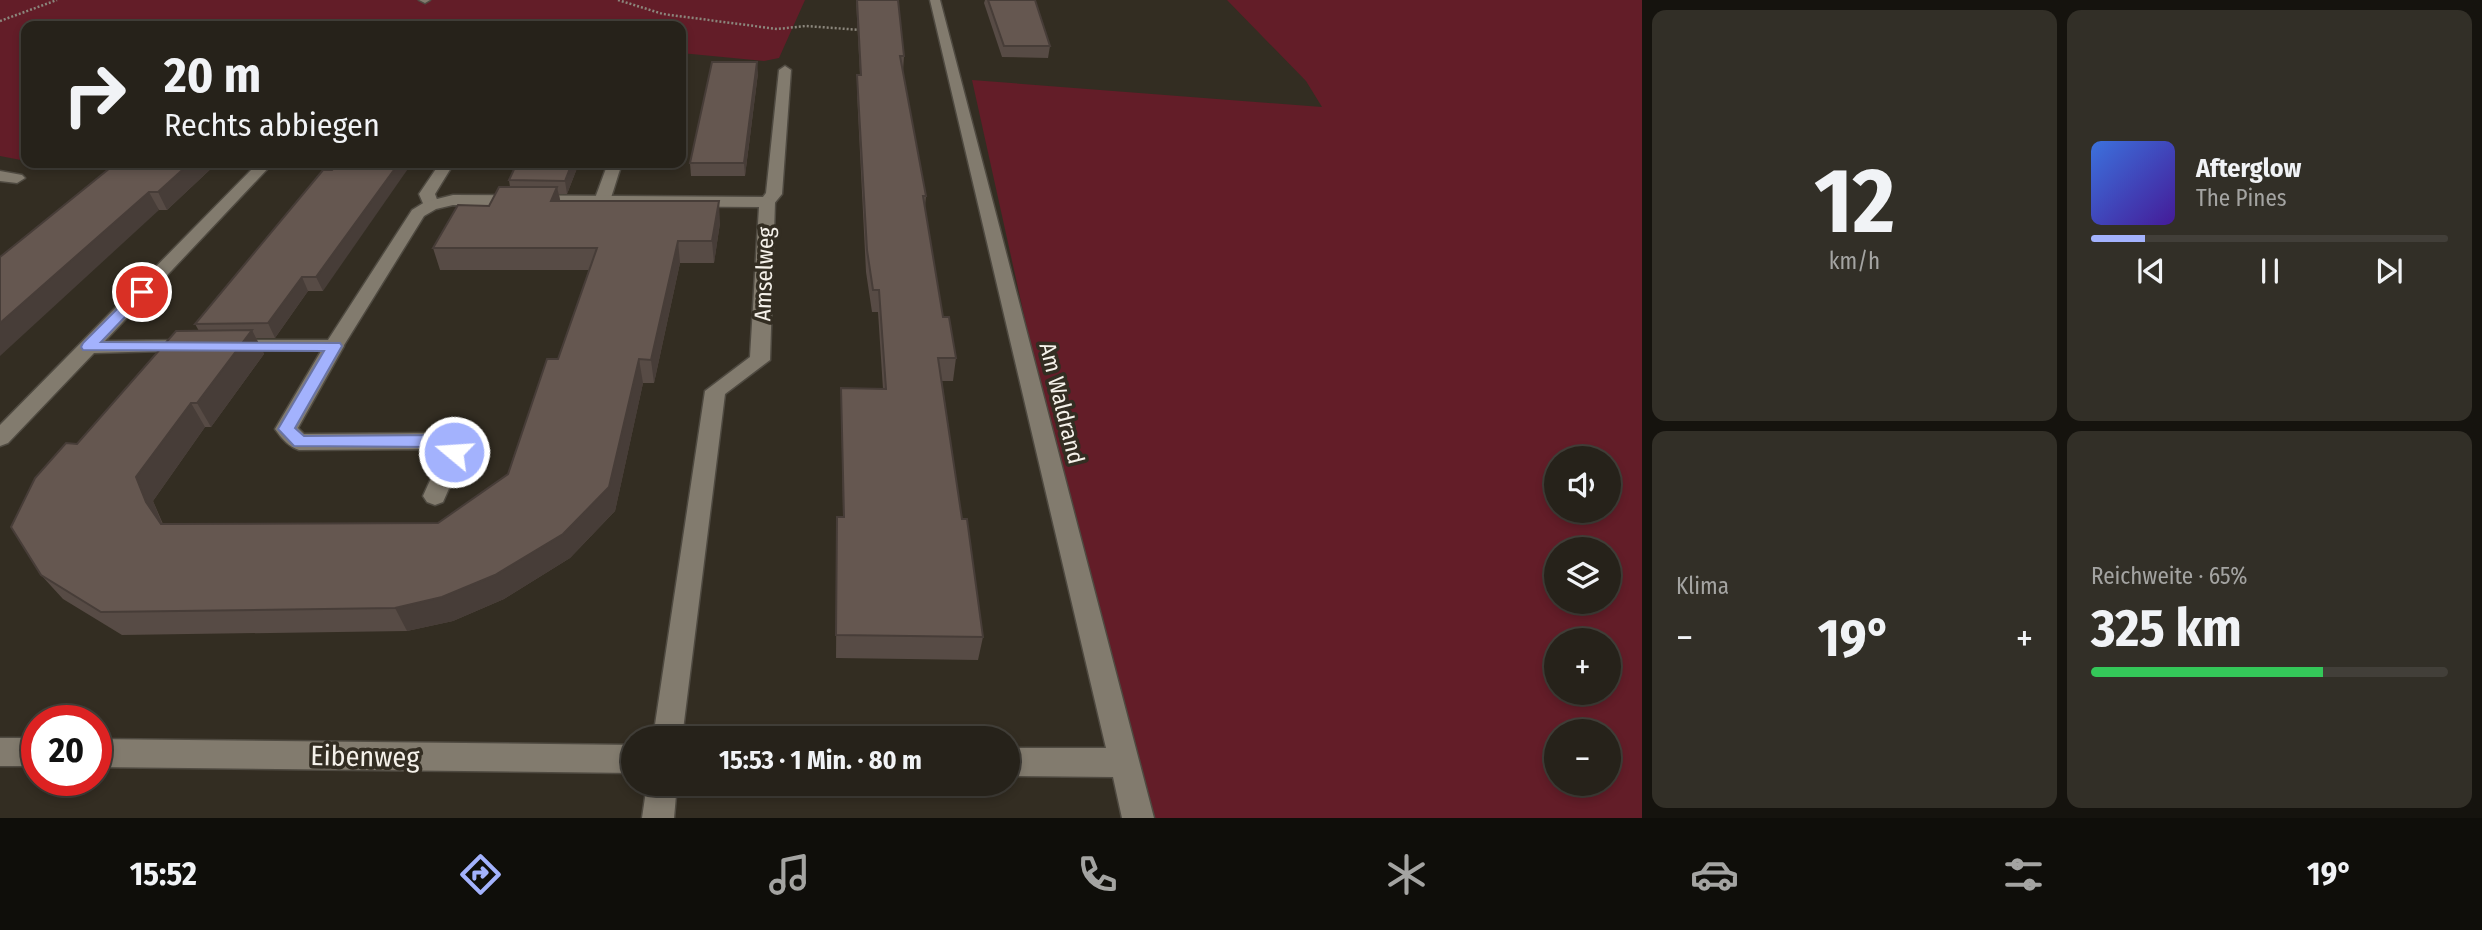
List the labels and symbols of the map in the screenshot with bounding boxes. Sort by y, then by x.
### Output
street label: Amselweg [748,226,780,322]
pin [112,262,172,322]
street label: Am Waldrand [1033,339,1091,467]
position arrow [417,415,491,489]
speed limit sign: 20 [21,705,112,796]
street label: Eibenweg [310,739,421,774]

